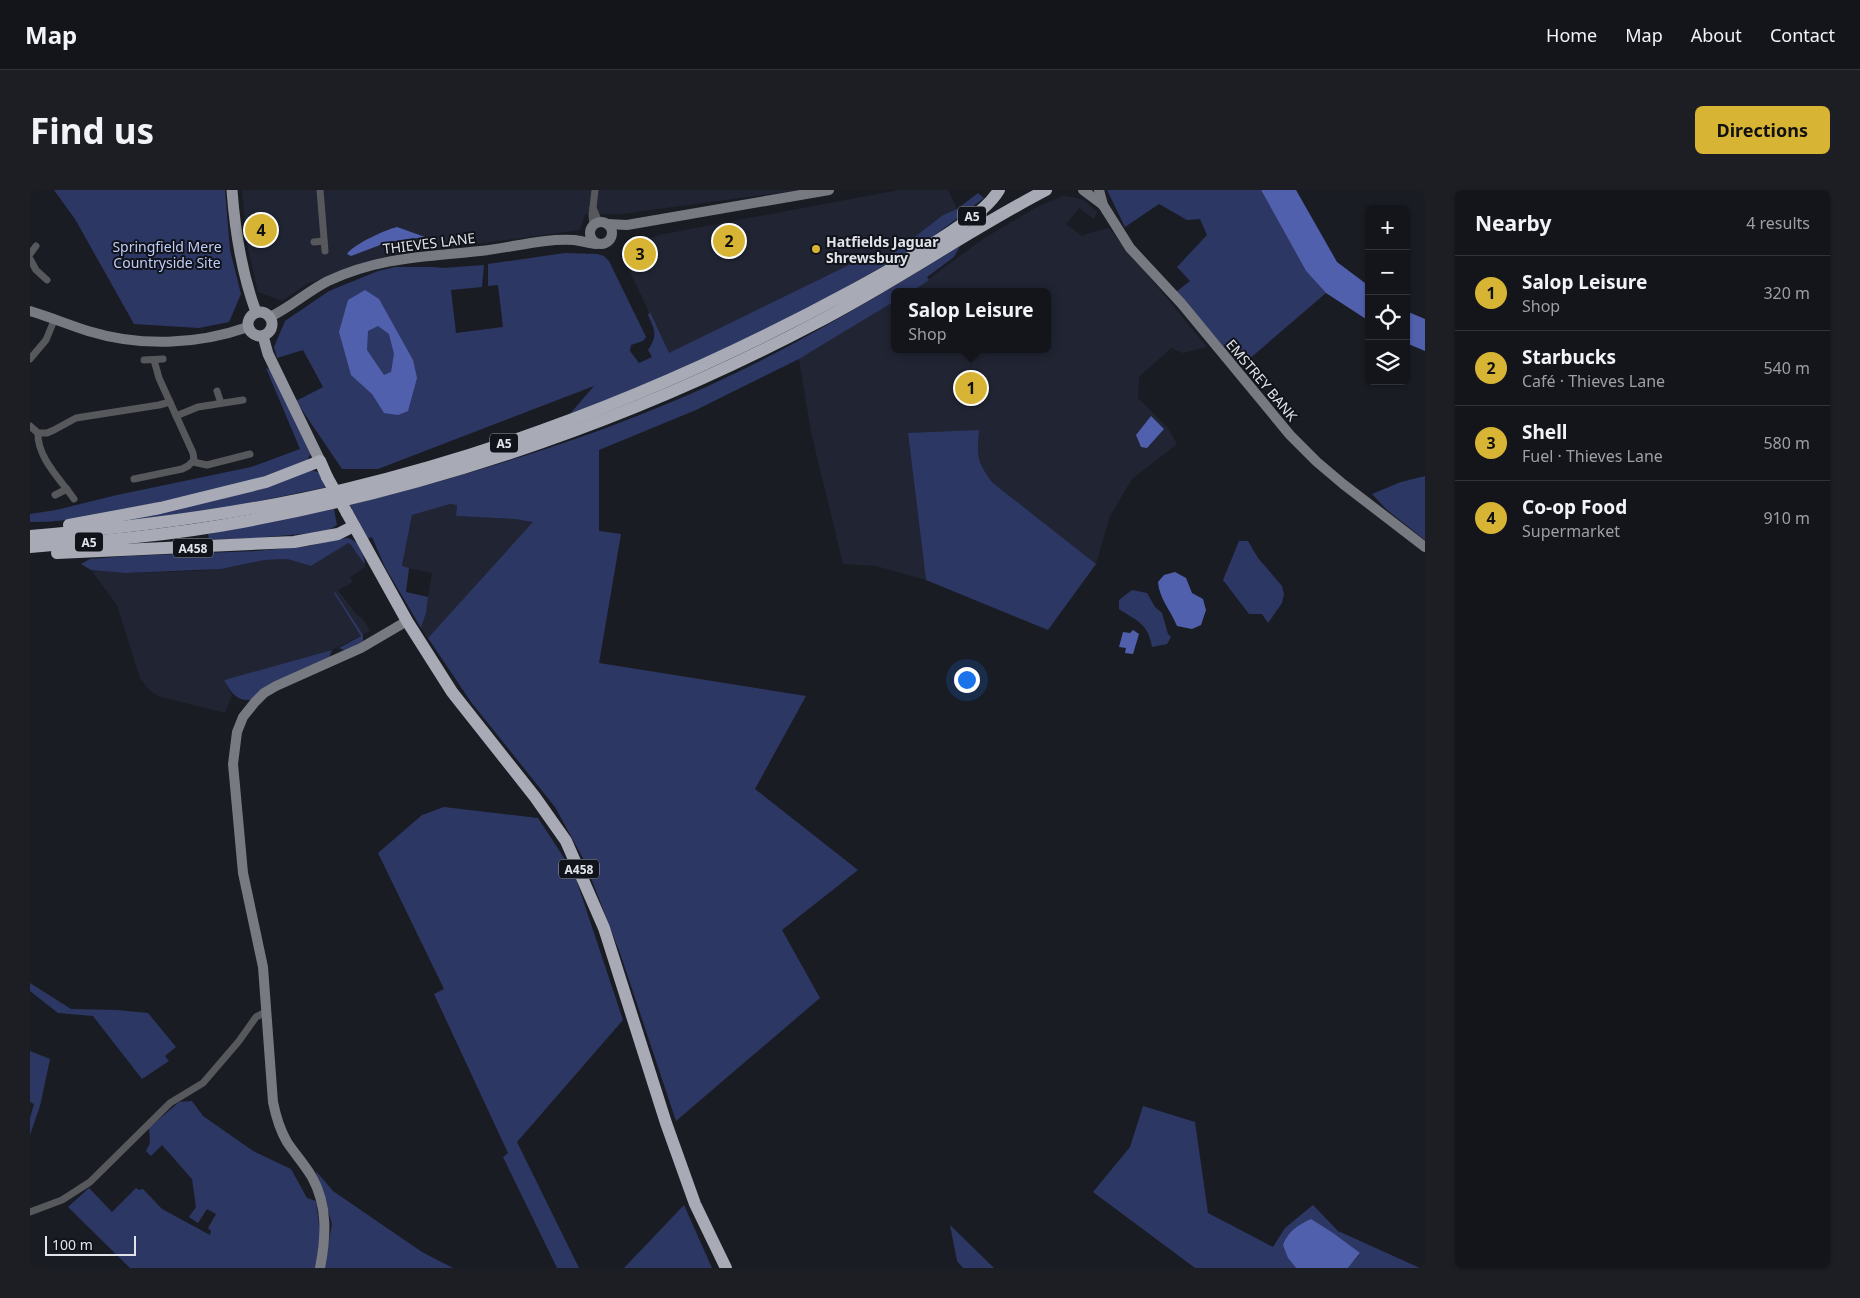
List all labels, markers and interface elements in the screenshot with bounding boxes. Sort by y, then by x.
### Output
text: Map [25,18,77,51]
text: Home [1546,23,1597,47]
text: Map [1625,23,1663,47]
text: About [1691,23,1742,47]
text: Contact [1770,23,1835,47]
button: Directions [1695,106,1830,154]
text: Find us [30,107,154,154]
map controls [1365,205,1410,385]
button: + [1365,205,1410,250]
road number: A5 [958,206,986,226]
text: Nearby [1475,209,1551,237]
pin: 4 [245,211,277,249]
text: 4 results [1746,212,1810,234]
pin: 2 [713,222,745,260]
street label: THIEVES LANE [382,228,476,258]
place label: Hatfields Jaguar Shrewsbury [826,232,939,267]
pin: 3 [624,235,656,273]
park label: Springfield Mere Countryside Site [112,237,222,272]
marker: Hatfields Jaguar Shrewsbury [810,243,822,255]
button: − [1365,250,1410,295]
text: Salop Leisure [1522,269,1647,295]
text: 1 [1486,282,1496,304]
text: 320 m [1763,282,1810,304]
popup [891,288,1051,353]
button: locate [1365,295,1410,340]
text: Shop [1522,295,1560,317]
text: Salop Leisure [908,297,1034,323]
text: Shop [908,323,947,345]
street label: EMSTREY BANK [1222,335,1302,425]
button: layers [1365,340,1410,385]
text: Starbucks [1522,344,1616,370]
text: 2 [1486,357,1496,379]
text: 540 m [1763,357,1810,379]
pin: 1 [955,369,987,407]
text: Café · Thieves Lane [1522,370,1665,392]
text: Shell [1522,419,1568,445]
text: 3 [1486,432,1496,454]
text: 580 m [1763,432,1810,454]
road number: A5 [490,434,518,452]
text: Fuel · Thieves Lane [1522,445,1663,467]
text: Co-op Food [1522,494,1627,520]
text: 4 [1486,507,1496,529]
text: 910 m [1763,507,1810,529]
text: Supermarket [1522,520,1620,542]
road number: A5 [75,532,103,552]
road number: A458 [173,538,213,558]
your location [954,667,980,693]
road number: A458 [559,860,599,879]
scale bar [45,1233,136,1256]
text: 100 m [52,1235,93,1254]

